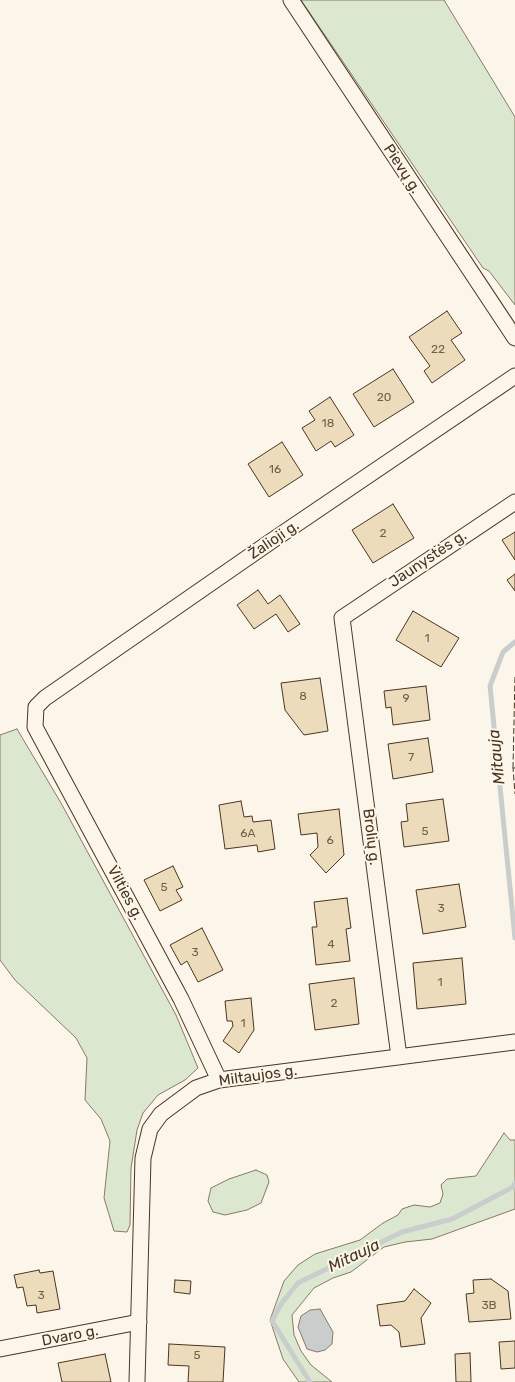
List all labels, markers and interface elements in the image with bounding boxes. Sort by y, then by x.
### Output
street label: Pievų g. [379,141,425,197]
house number: 22 [431,343,445,357]
house number: 20 [377,391,391,405]
house number: 18 [322,417,334,431]
house number: 16 [269,463,281,477]
street label: Žalioji g. [245,517,303,563]
street label: Jaunystės g. [386,526,470,592]
house number: 2 [379,527,387,541]
house number: 1 [424,632,430,646]
house number: 8 [299,690,307,704]
house number: 9 [402,692,410,706]
water label: Mitauja [485,729,509,785]
house number: 7 [408,751,414,765]
street label: Brolių g. [359,808,383,866]
house number: 5 [421,825,429,839]
house number: 6A [240,827,256,841]
house number: 6 [326,834,334,848]
street label: Vilties g. [103,863,147,923]
house number: 5 [160,881,168,895]
house number: 3 [437,902,445,916]
house number: 4 [327,938,335,952]
house number: 3 [191,946,199,960]
house number: 1 [437,976,443,990]
house number: 2 [330,997,338,1011]
house number: 1 [240,1017,246,1031]
street label: Miltaujos g. [218,1062,298,1090]
water label: Mitauja [325,1235,383,1277]
house number: 3 [37,1289,45,1303]
house number: 3B [481,1299,497,1313]
street label: Dvaro g. [40,1322,100,1350]
house number: 5 [193,1349,201,1363]

